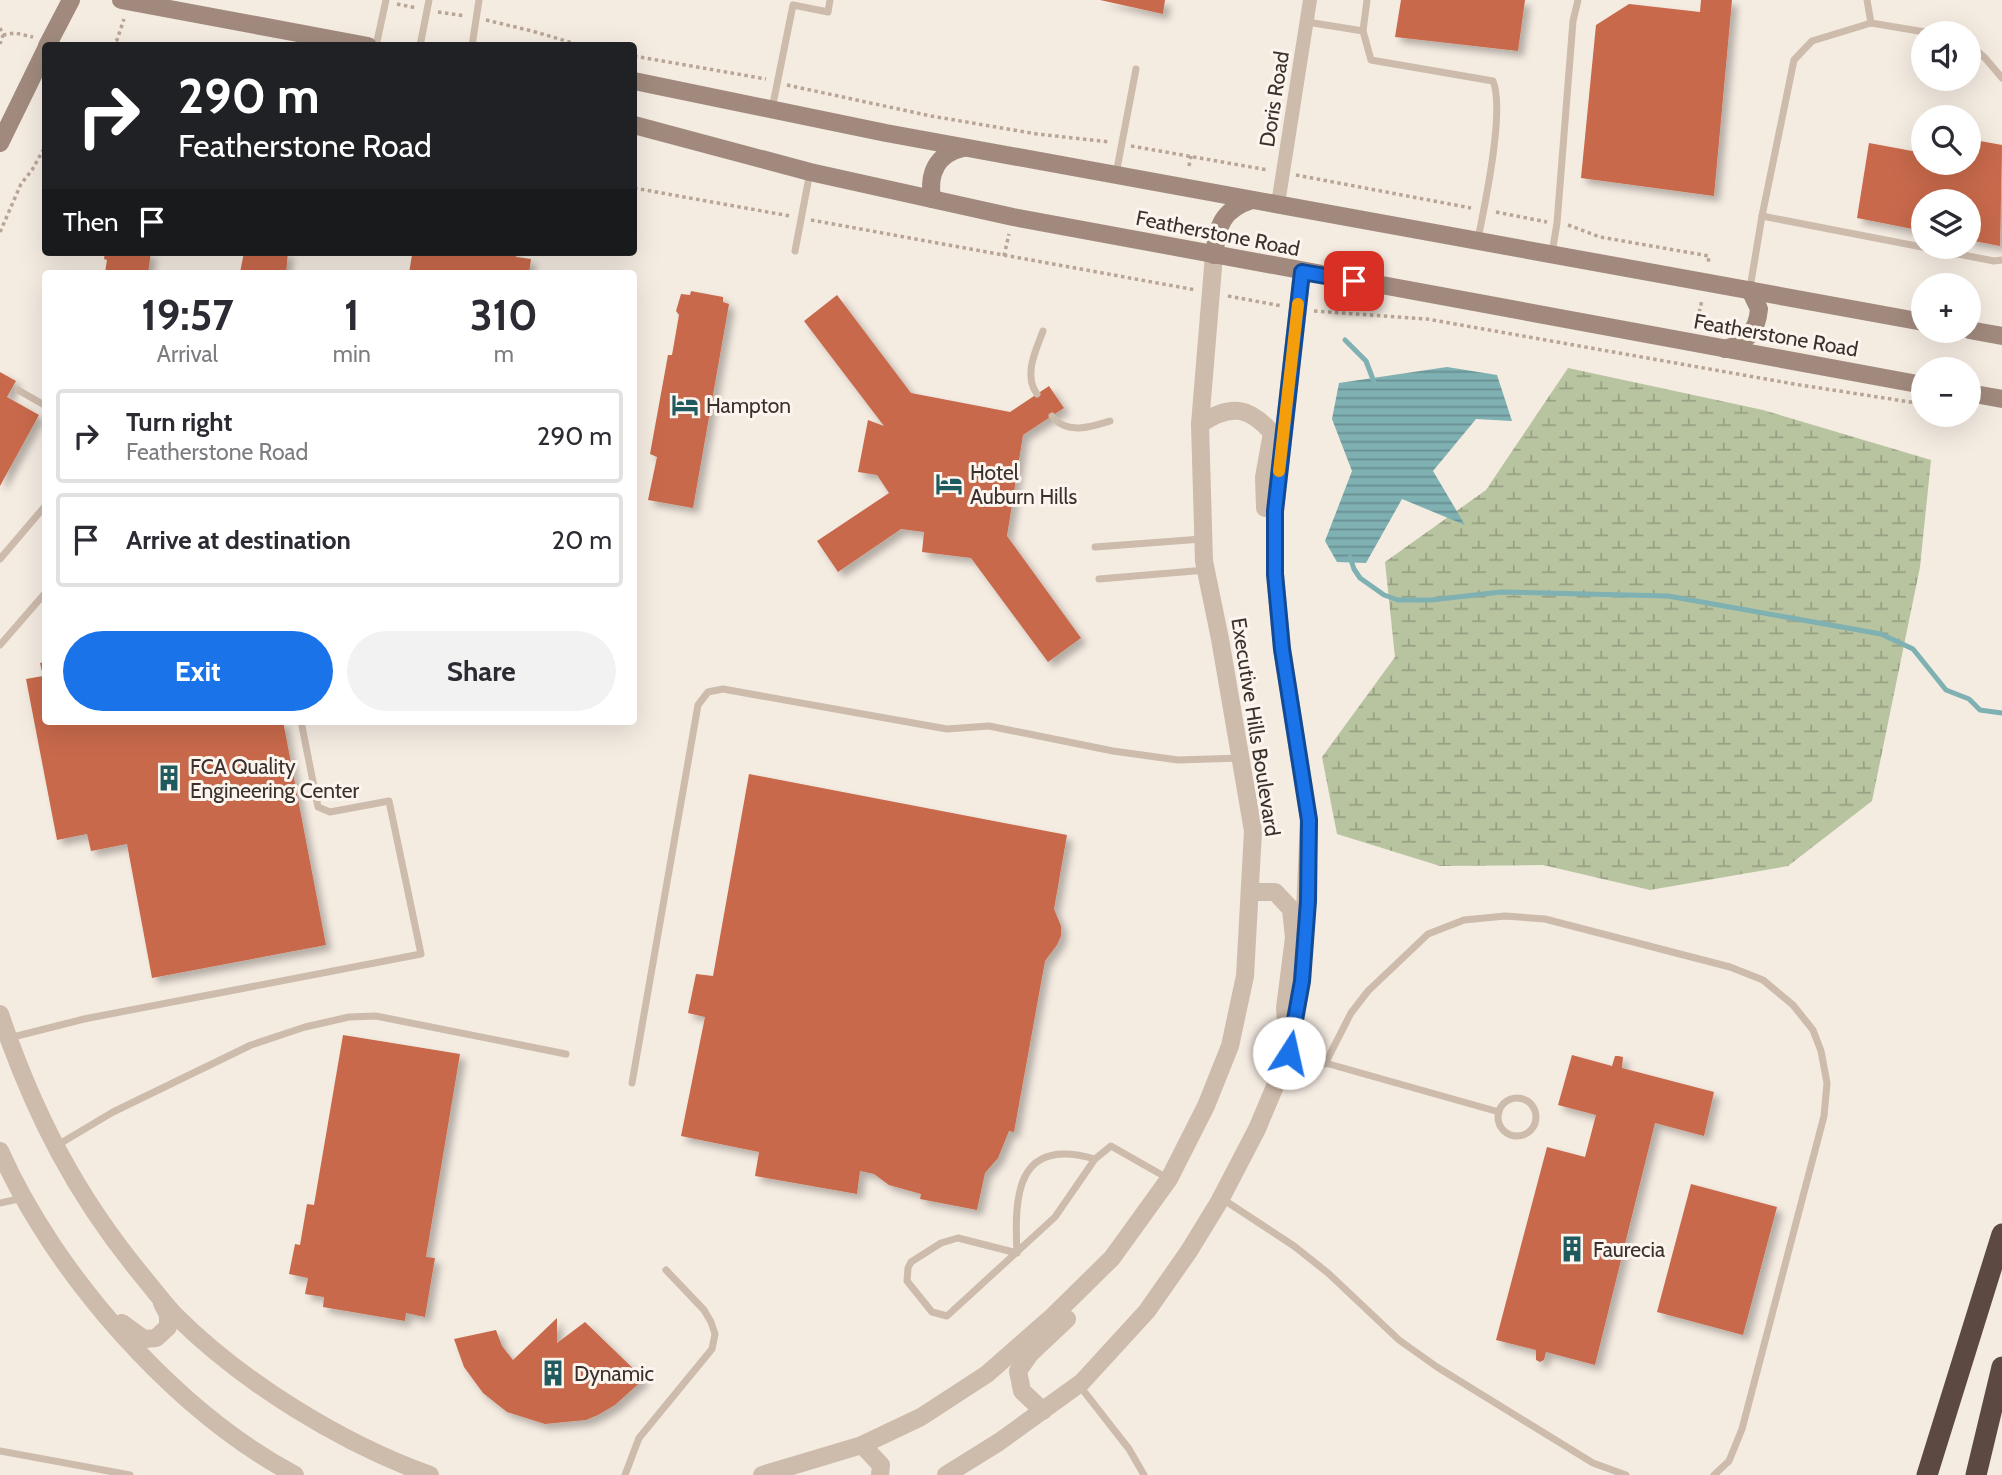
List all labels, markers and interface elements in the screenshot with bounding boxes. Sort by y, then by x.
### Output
map controls [1911,21,1981,427]
button: sound [1911,21,1981,91]
street label: Doris Road [1254,49,1294,149]
text: 290 m [178,66,320,125]
icon: right [63,70,154,161]
button: search [1911,105,1981,175]
text: Featherstone Road [178,126,432,165]
button: layers [1911,189,1981,259]
icon: arrive [133,203,171,241]
street label: Featherstone Road [1134,205,1302,261]
text: Then [63,206,119,238]
pin [1324,251,1384,311]
icon: arrive [1335,262,1373,300]
button: + [1911,273,1981,343]
text: 19:57 [141,289,234,341]
text: 1 [344,289,360,341]
text: 310 [470,289,538,341]
street label: Featherstone Road [1692,308,1860,362]
text: Arrival [157,340,218,368]
text: min [333,340,371,368]
text: m [494,340,514,368]
button: − [1911,357,1981,427]
hotel icon: Hampton [670,390,700,420]
place label: Hampton [706,393,791,418]
text: Turn right [126,406,232,438]
icon: right [67,417,105,455]
text: 290 m [537,420,612,452]
text: Featherstone Road [126,438,308,466]
place label: Hotel Auburn Hills [970,460,1077,509]
hotel icon: Hotel Auburn Hills [934,469,964,499]
icon: arrive [67,521,105,559]
text: Arrive at destination [126,524,351,556]
text: 20 m [552,524,612,556]
street label: Executive Hills Boulevard [1226,616,1286,838]
button: Exit [63,631,333,711]
button: Share [347,631,616,711]
place label: FCA Quality Engineering Center [190,754,359,803]
building icon: FCA Quality Engineering Center [154,763,184,793]
position arrow [1252,1016,1326,1090]
building icon: Faurecia [1557,1234,1587,1264]
place label: Faurecia [1593,1237,1665,1262]
building icon: Dynamic [538,1358,568,1388]
place label: Dynamic [574,1361,654,1386]

